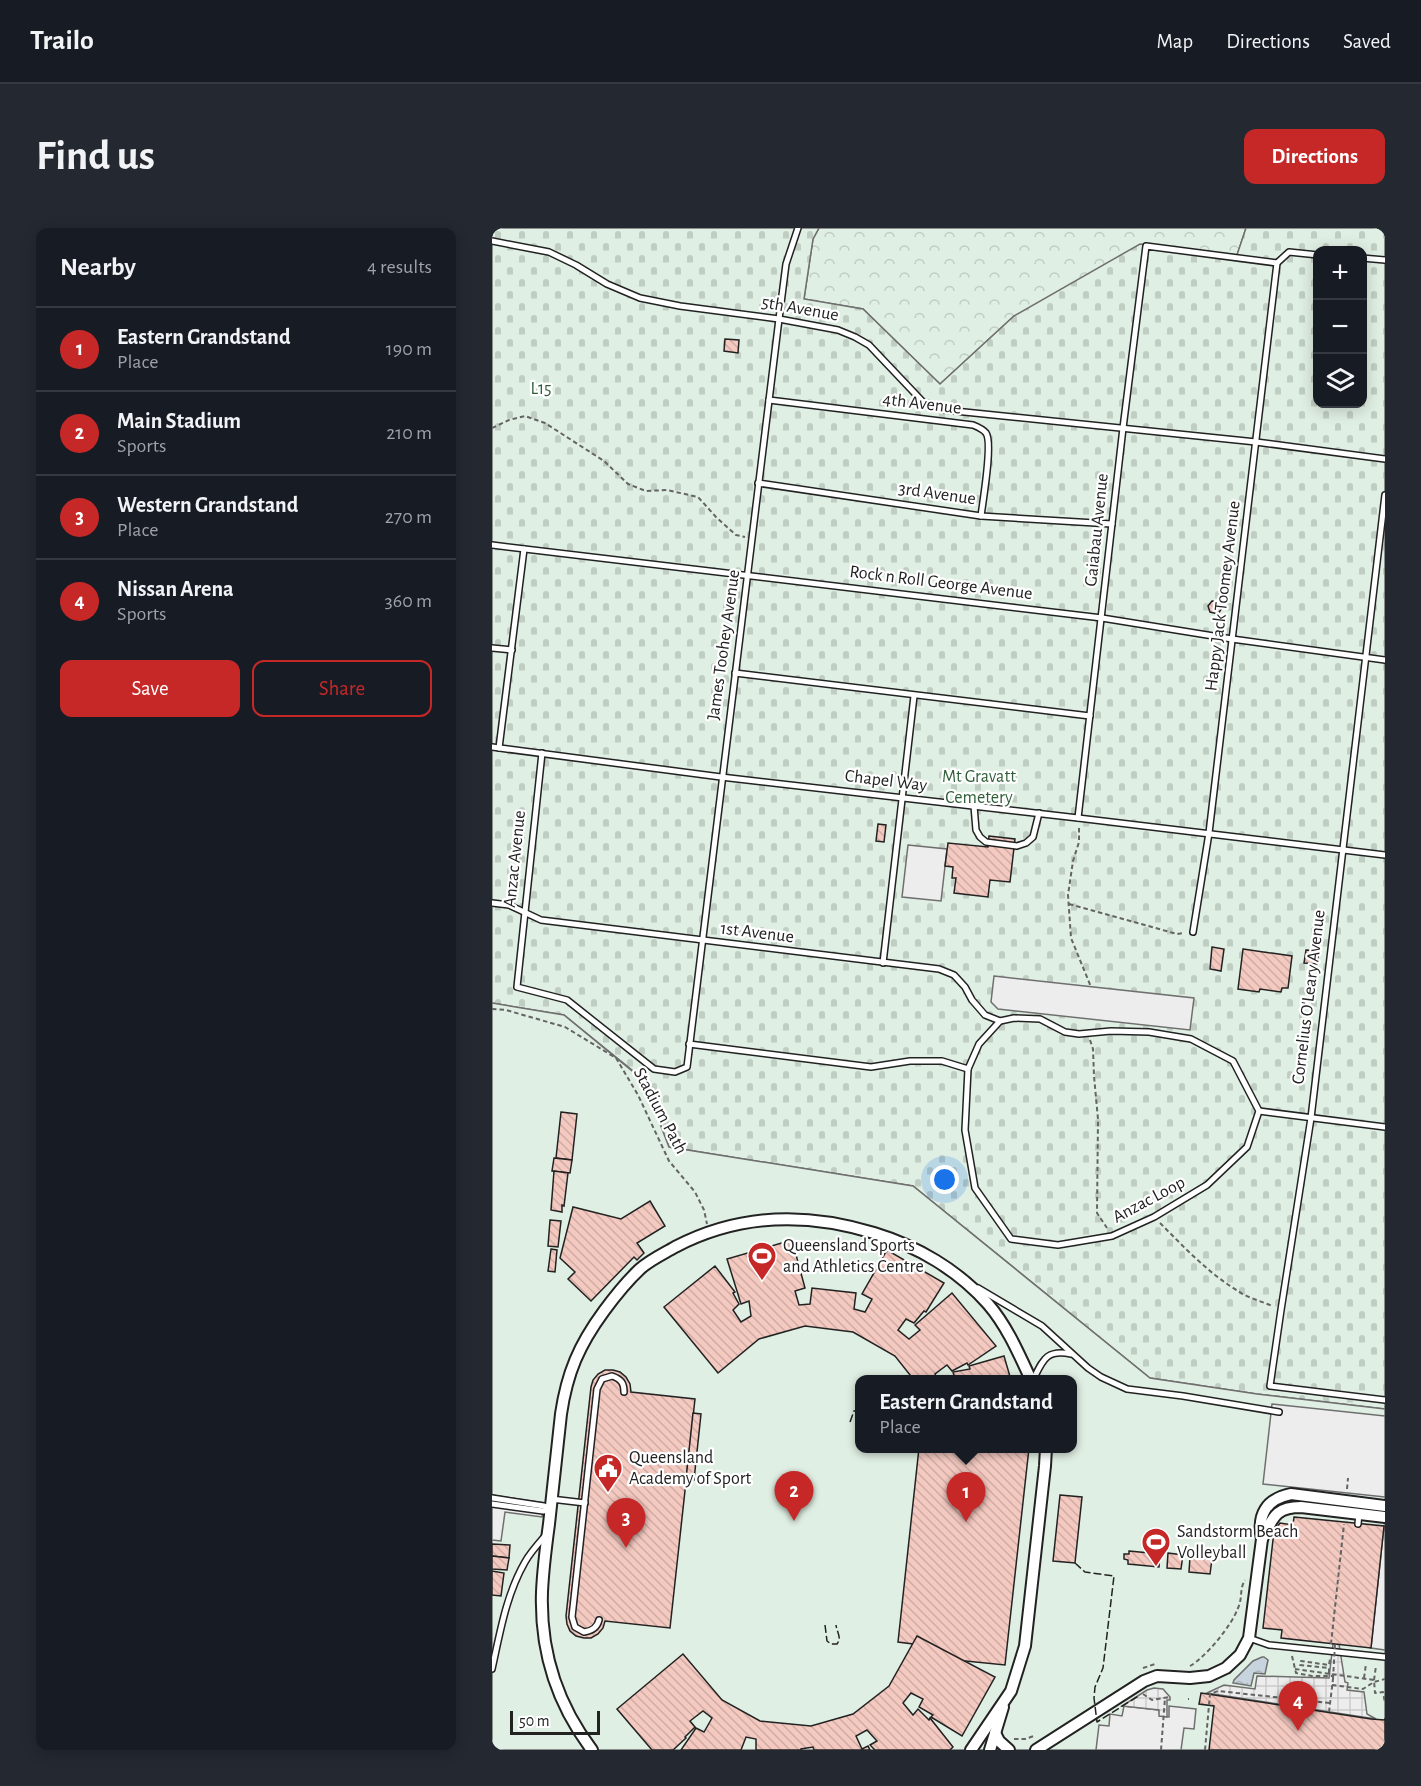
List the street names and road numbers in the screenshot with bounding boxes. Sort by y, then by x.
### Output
street label: 5th Avenue [760,293,840,325]
street label: 4th Avenue [882,390,962,418]
street label: Gaiabau Avenue [1082,472,1112,588]
street label: 3rd Avenue [897,480,977,508]
street label: Happy Jack Toomey Avenue [1202,500,1244,692]
street label: Rock n Roll George Avenue [848,563,1034,603]
street label: James Toohey Avenue [705,569,743,721]
street label: Chapel Way [844,767,928,795]
street label: Anzac Avenue [501,810,529,908]
street label: Cornelius O'Leary Avenue [1289,909,1329,1085]
street label: 1st Avenue [719,920,795,946]
street label: Stadium Path [630,1065,690,1157]
street label: Anzac Loop [1110,1173,1188,1227]

